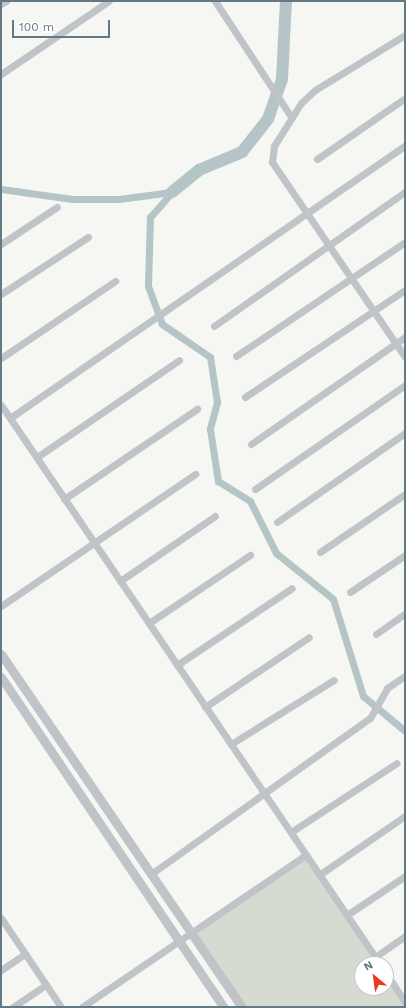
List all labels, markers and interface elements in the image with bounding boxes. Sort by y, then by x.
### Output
scale bar [14,12,112,38]
text: 100 m [19,20,54,34]
north arrow [354,956,394,996]
text: N [362,958,375,974]

